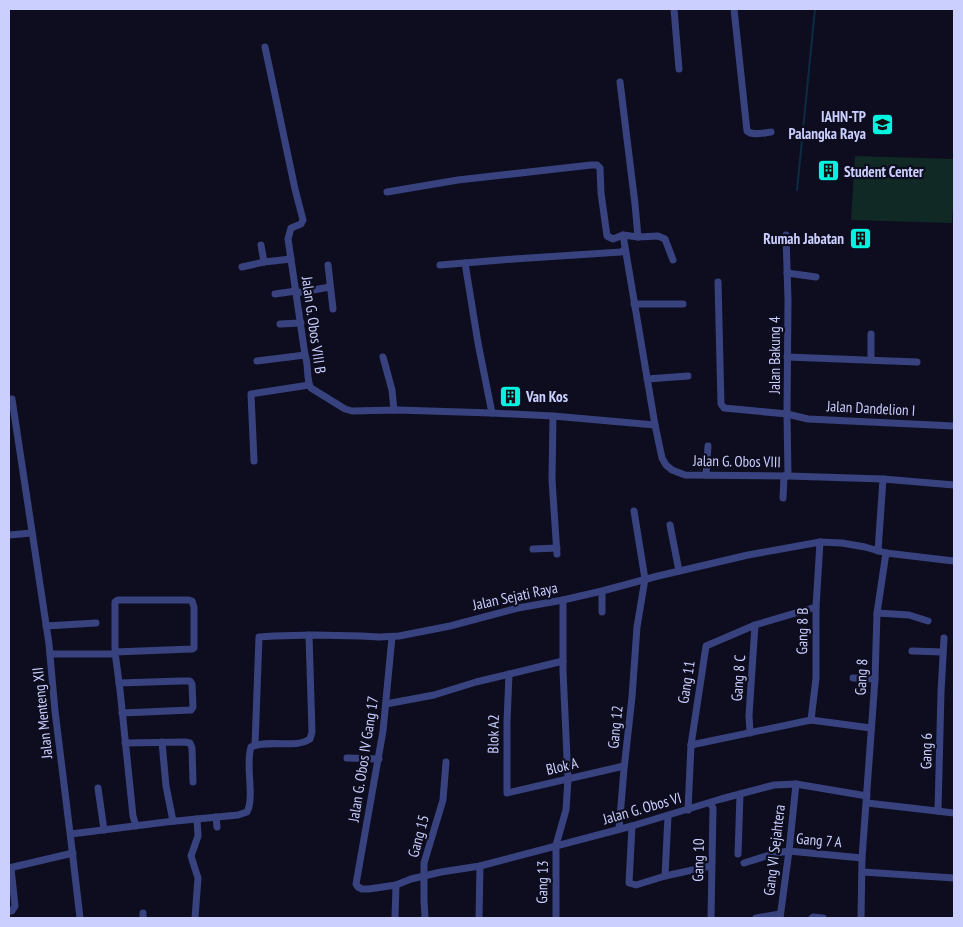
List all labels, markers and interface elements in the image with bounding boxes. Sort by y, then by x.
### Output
place label: IAHN-TP Palangka Raya [788,107,866,143]
school or university icon: IAHN-TP Palangka Raya [870,113,894,137]
building icon: Student Center [816,159,840,183]
place label: Student Center [844,162,924,181]
building icon: Rumah Jabatan [848,226,872,250]
place label: Rumah Jabatan [763,229,844,248]
street label: Jalan G. Obos VIII B [298,274,330,375]
street label: Jalan Bakung 4 [765,316,784,395]
building icon: Van Kos [498,384,522,408]
place label: Van Kos [525,387,568,406]
street label: Jalan Dandelion I [825,396,916,420]
street label: Jalan G. Obos VIII [692,451,781,471]
street label: Jalan Sejati Raya [470,578,559,614]
street label: Gang 8 B [792,608,812,654]
street label: Gang 8 C [727,654,749,702]
street label: Gang 8 [851,658,871,696]
street label: Gang 11 [673,659,699,705]
street label: Jalan Menteng XII [28,666,56,761]
street label: Jalan G. Obos IV Gang 17 [344,695,382,824]
street label: Gang 12 [603,705,627,749]
street label: Blok A2 [483,714,503,754]
street label: Gang 6 [916,732,936,769]
street label: Blok A [544,753,581,779]
street label: Jalan G. Obos VI [600,788,683,829]
street label: Gang VI Sejahtera [759,803,789,897]
street label: Gang 15 [403,813,433,859]
street label: Gang 7 A [795,829,843,852]
street label: Gang 10 [688,838,708,882]
street label: Gang 13 [532,860,552,904]

